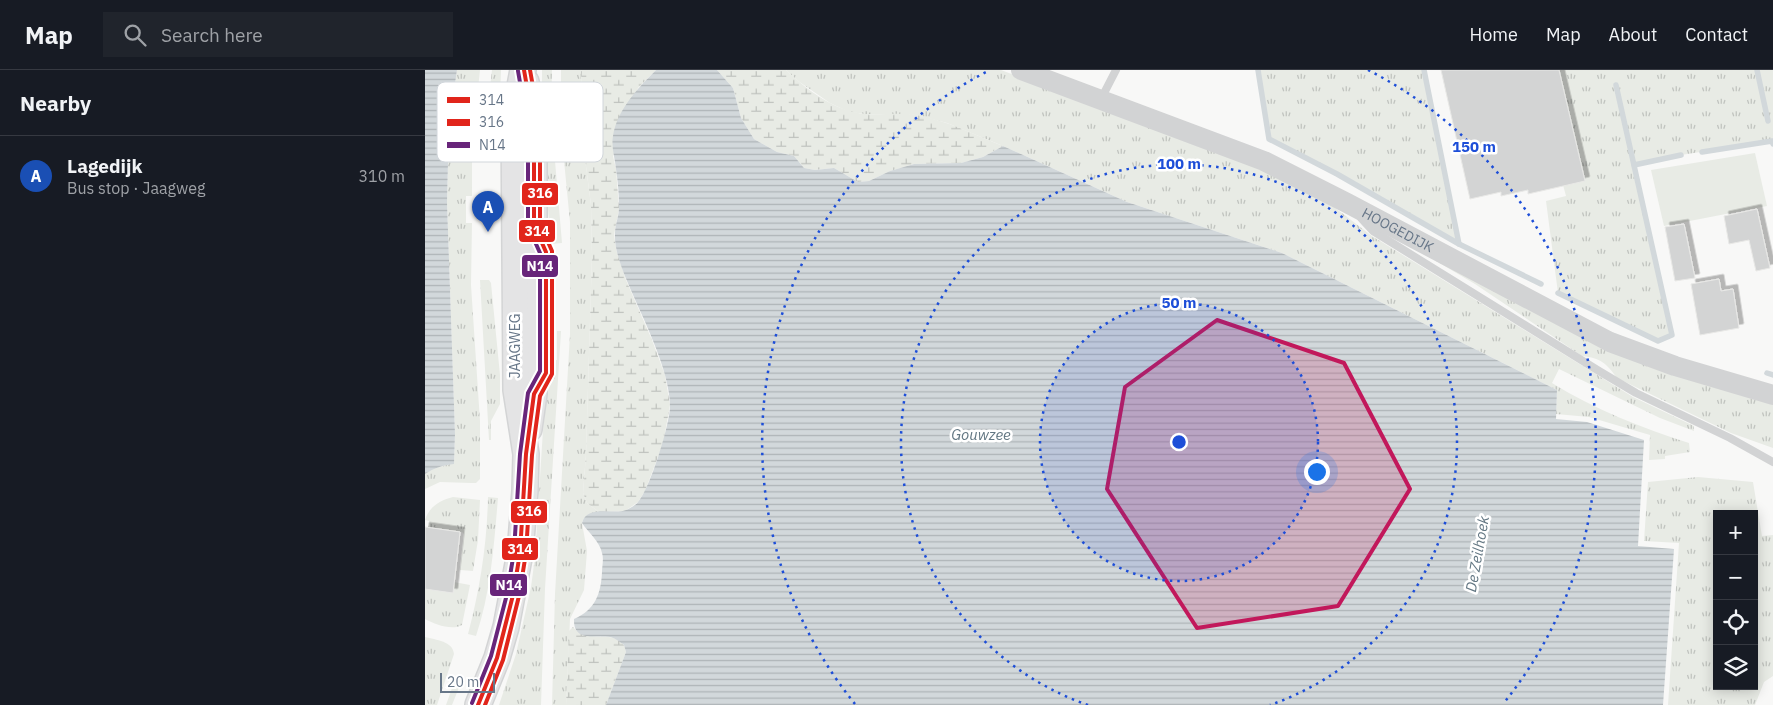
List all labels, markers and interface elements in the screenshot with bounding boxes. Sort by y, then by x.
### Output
search box [103,12,453,57]
text: Map [25,19,73,51]
icon: search [121,21,149,49]
text: Search here [161,23,263,47]
text: Home [1470,23,1518,46]
text: Map [1546,23,1581,46]
text: About [1609,23,1657,46]
text: Contact [1685,23,1748,46]
legend [437,82,603,162]
text: Nearby [20,89,91,117]
text: 314 [479,91,504,109]
text: 316 [479,113,504,131]
text: N14 [479,136,506,154]
text: 150 m [1452,137,1496,156]
text: Lagedijk [67,154,142,178]
text: 100 m [1157,154,1201,173]
text: A [31,166,41,186]
text: 310 m [358,166,405,186]
text: Bus stop · Jaagweg [67,178,206,198]
line badge: 316 [521,182,559,206]
text: 316 [527,184,553,202]
pin: A [472,191,504,232]
street label: HOOGEDIJK [1359,204,1437,256]
line badge: 314 [518,219,556,243]
text: 314 [524,222,550,240]
line badge: N14 [521,254,559,278]
text: N14 [527,257,553,275]
text: 50 m [1162,293,1196,312]
street label: JAAGWEG [506,313,524,379]
water label: Gouwzee [951,425,1011,444]
centre of rings [1170,433,1188,451]
your location [1304,459,1330,485]
line badge: 316 [510,500,548,524]
text: 316 [516,502,542,520]
map controls [1713,510,1758,690]
button: + [1713,510,1758,555]
water label: De Zeilhoek [1461,514,1493,594]
line badge: 314 [501,537,539,561]
text: 314 [507,540,533,558]
button: − [1713,555,1758,600]
line badge: N14 [489,573,528,597]
text: N14 [496,576,522,594]
button: locate [1713,600,1758,645]
button: layers [1713,645,1758,690]
scale bar [440,670,495,693]
text: 20 m [447,673,479,691]

